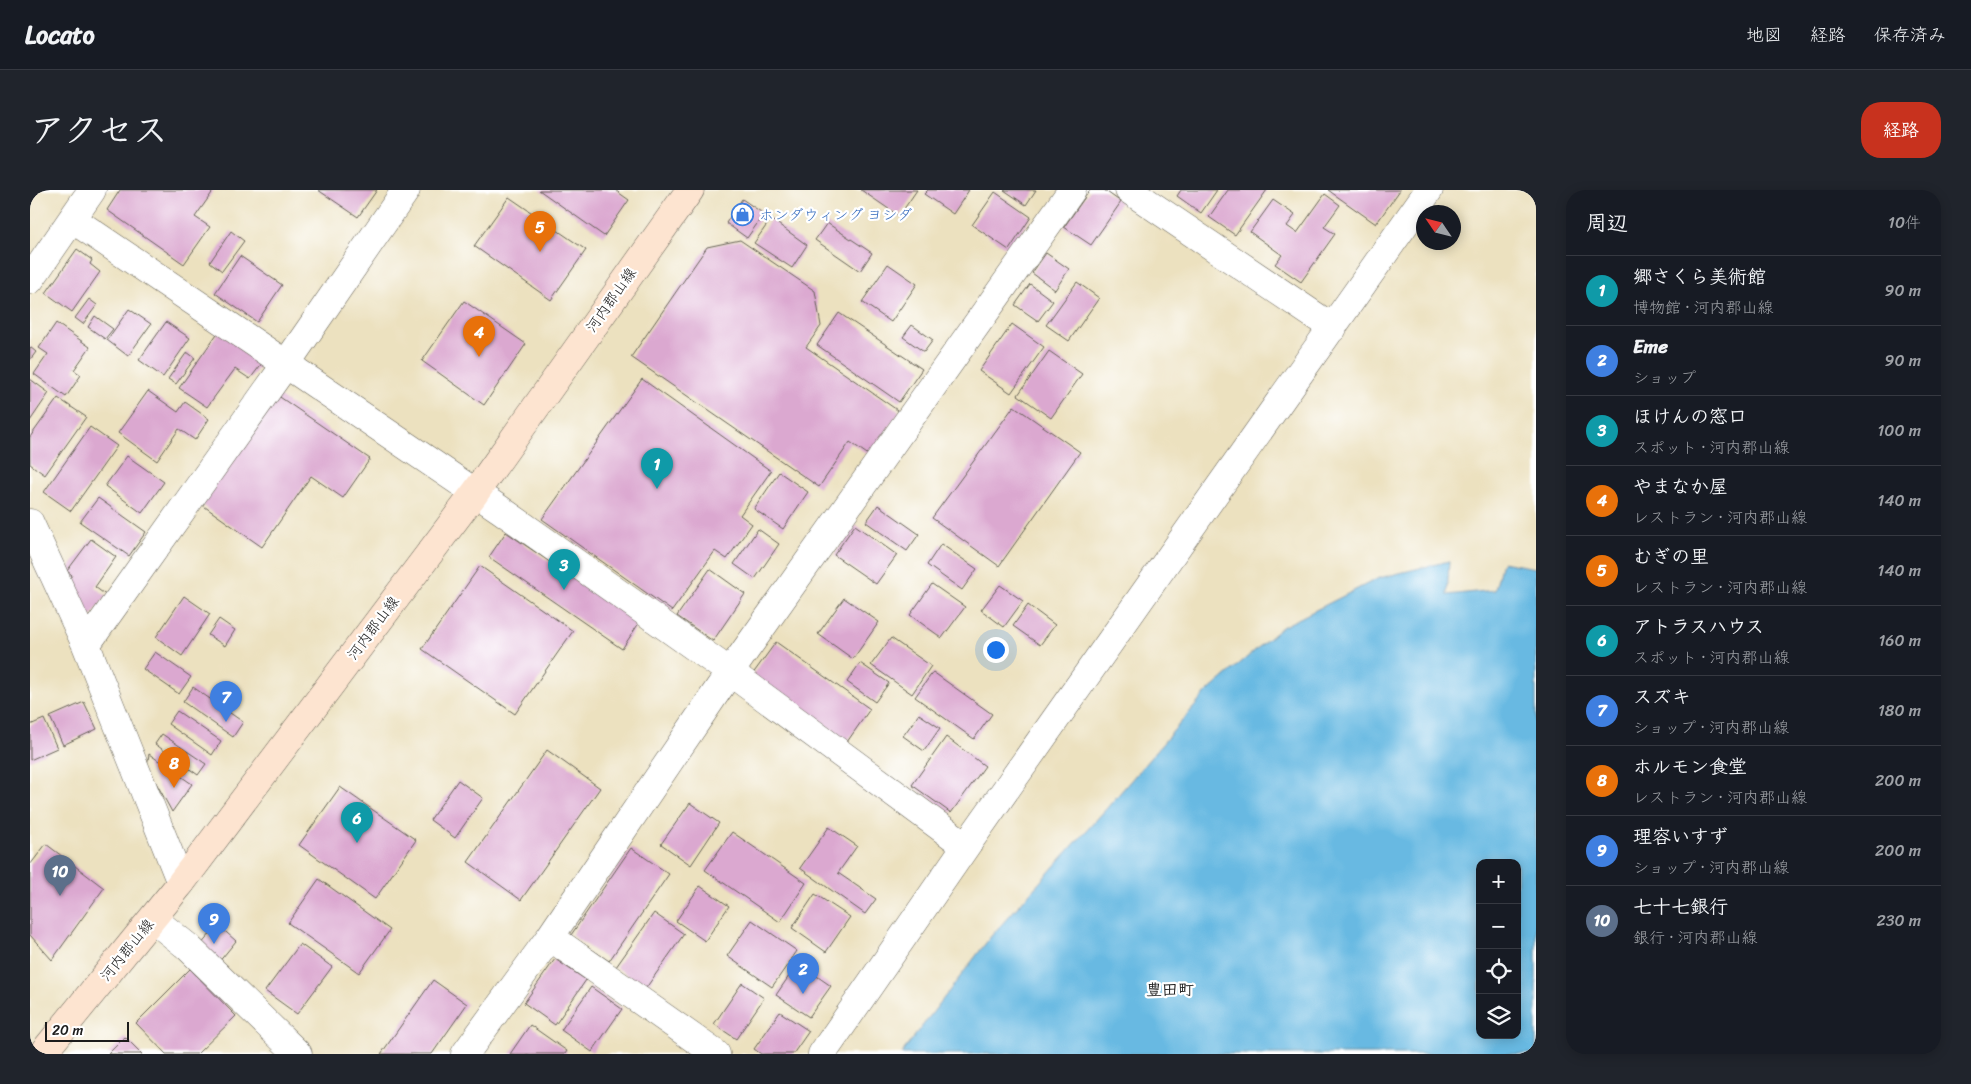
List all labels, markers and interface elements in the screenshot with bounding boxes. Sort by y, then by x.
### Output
text: Locato [25,14,95,56]
text: 地図 [1746,19,1782,51]
text: 経路 [1810,19,1846,51]
text: 保存済み [1874,19,1946,51]
text: アクセス [30,99,168,161]
button: 経路 [1861,102,1941,158]
place label: ホンダウィング ヨシダ [759,202,912,228]
shop icon: ホンダウィング ヨシダ [731,203,755,227]
text: 周辺 [1586,204,1628,242]
north arrow [1416,205,1461,250]
text: 10件 [1888,208,1921,237]
pin: 5 [524,211,556,252]
text: 郷さくら美術館 [1633,260,1766,293]
street label: 河内郡山線 [579,262,643,338]
text: 1 [1599,276,1605,305]
text: 90 m [1885,276,1921,305]
text: 博物館 · 河内郡山線 [1633,293,1774,322]
pin: 4 [463,316,495,357]
text: Eme [1633,330,1668,363]
text: 2 [1597,346,1607,375]
text: 90 m [1885,346,1921,375]
text: ショップ [1633,363,1696,392]
text: ほけんの窓口 [1633,400,1747,433]
text: 3 [1598,416,1606,445]
text: 100 m [1877,416,1921,445]
text: スポット · 河内郡山線 [1633,433,1790,462]
pin: 1 [641,448,673,489]
text: やまなか屋 [1633,470,1728,503]
text: 4 [1597,486,1607,515]
text: 140 m [1878,486,1921,515]
text: レストラン · 河内郡山線 [1633,503,1807,532]
text: むぎの里 [1633,540,1709,573]
pin: 3 [548,549,580,590]
text: 5 [1597,556,1607,585]
text: 140 m [1878,556,1921,585]
text: レストラン · 河内郡山線 [1633,573,1807,602]
street label: 河内郡山線 [340,590,406,666]
text: アトラスハウス [1633,610,1764,643]
text: 6 [1597,626,1607,655]
text: 160 m [1878,626,1921,655]
your location [983,637,1009,663]
text: スポット · 河内郡山線 [1633,643,1790,672]
text: スズキ [1633,680,1691,713]
pin: 7 [210,681,242,722]
text: 7 [1597,696,1607,725]
text: 180 m [1878,696,1921,725]
text: ショップ · 河内郡山線 [1633,713,1789,742]
pin: 8 [158,747,190,788]
text: ホルモン食堂 [1633,750,1747,783]
text: 8 [1597,766,1607,795]
text: 200 m [1875,766,1921,795]
text: レストラン · 河内郡山線 [1633,783,1807,812]
pin: 6 [341,802,373,843]
text: 理容いすず [1633,820,1728,853]
text: 9 [1597,836,1607,865]
text: 200 m [1875,836,1921,865]
text: ショップ · 河内郡山線 [1633,853,1789,882]
pin: 10 [44,855,76,896]
map controls [1476,859,1521,1039]
button: + [1476,859,1521,904]
text: 七十七銀行 [1633,890,1728,923]
pin: 9 [198,903,230,944]
button: − [1476,904,1521,949]
text: 10 [1594,906,1610,935]
text: 230 m [1876,906,1921,935]
street label: 河内郡山線 [93,913,161,987]
text: 銀行 · 河内郡山線 [1633,923,1758,952]
button: locate [1476,949,1521,994]
pin: 2 [787,953,819,994]
district label: 豊田町 [1146,975,1194,1004]
button: layers [1476,994,1521,1039]
text: 20 m [52,1018,83,1043]
scale bar [45,1019,129,1042]

